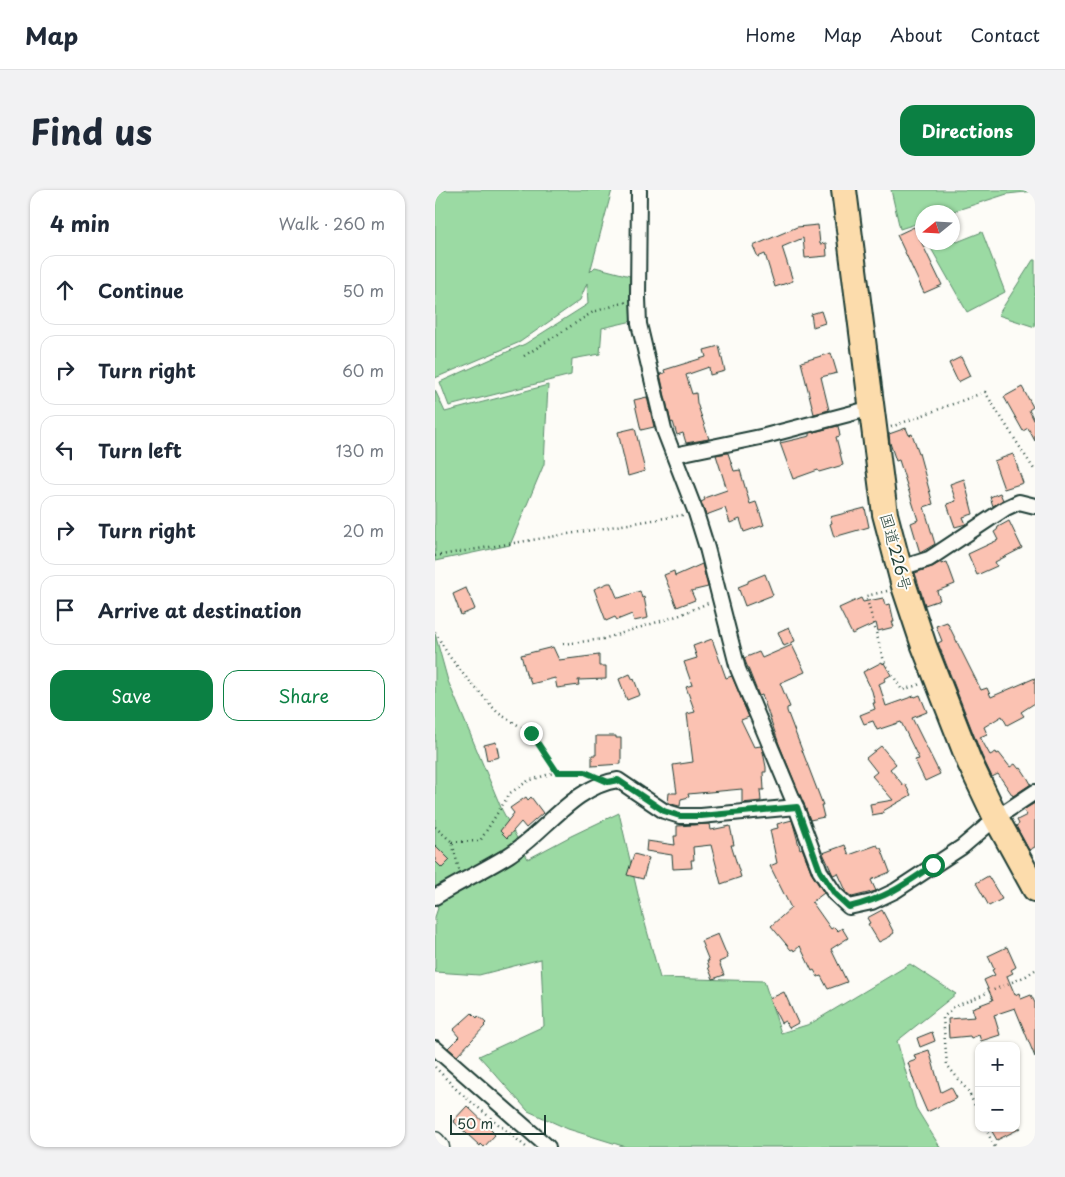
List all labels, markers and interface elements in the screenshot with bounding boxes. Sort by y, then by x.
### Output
text: Map [25,17,78,53]
text: Home [745,21,795,48]
text: Map [823,21,862,48]
text: About [890,21,942,48]
text: Contact [970,21,1040,48]
text: Find us [30,104,152,157]
button: Directions [900,105,1035,156]
north arrow [915,205,960,250]
text: 4 min [50,207,110,239]
text: Walk · 260 m [279,211,385,235]
icon: ahead [51,276,79,304]
text: Continue [98,276,184,304]
text: 50 m [343,278,384,302]
icon: right [51,356,79,384]
text: Turn right [98,356,196,384]
text: 60 m [342,358,384,382]
icon: left [51,436,79,464]
text: Turn left [98,436,182,464]
text: 130 m [336,438,384,462]
street label: 国道226号 [875,510,919,593]
icon: right [51,516,79,544]
text: Turn right [98,516,196,544]
text: 20 m [343,518,384,542]
icon: arrive [51,596,79,624]
text: Arrive at destination [98,596,302,624]
button: Save [50,670,213,721]
button: Share [223,670,385,721]
route end [520,722,543,745]
route start [922,854,945,877]
map controls [975,1042,1020,1132]
button: + [975,1042,1020,1087]
button: − [975,1087,1020,1132]
scale bar [450,1112,546,1135]
text: 50 m [457,1113,493,1134]

